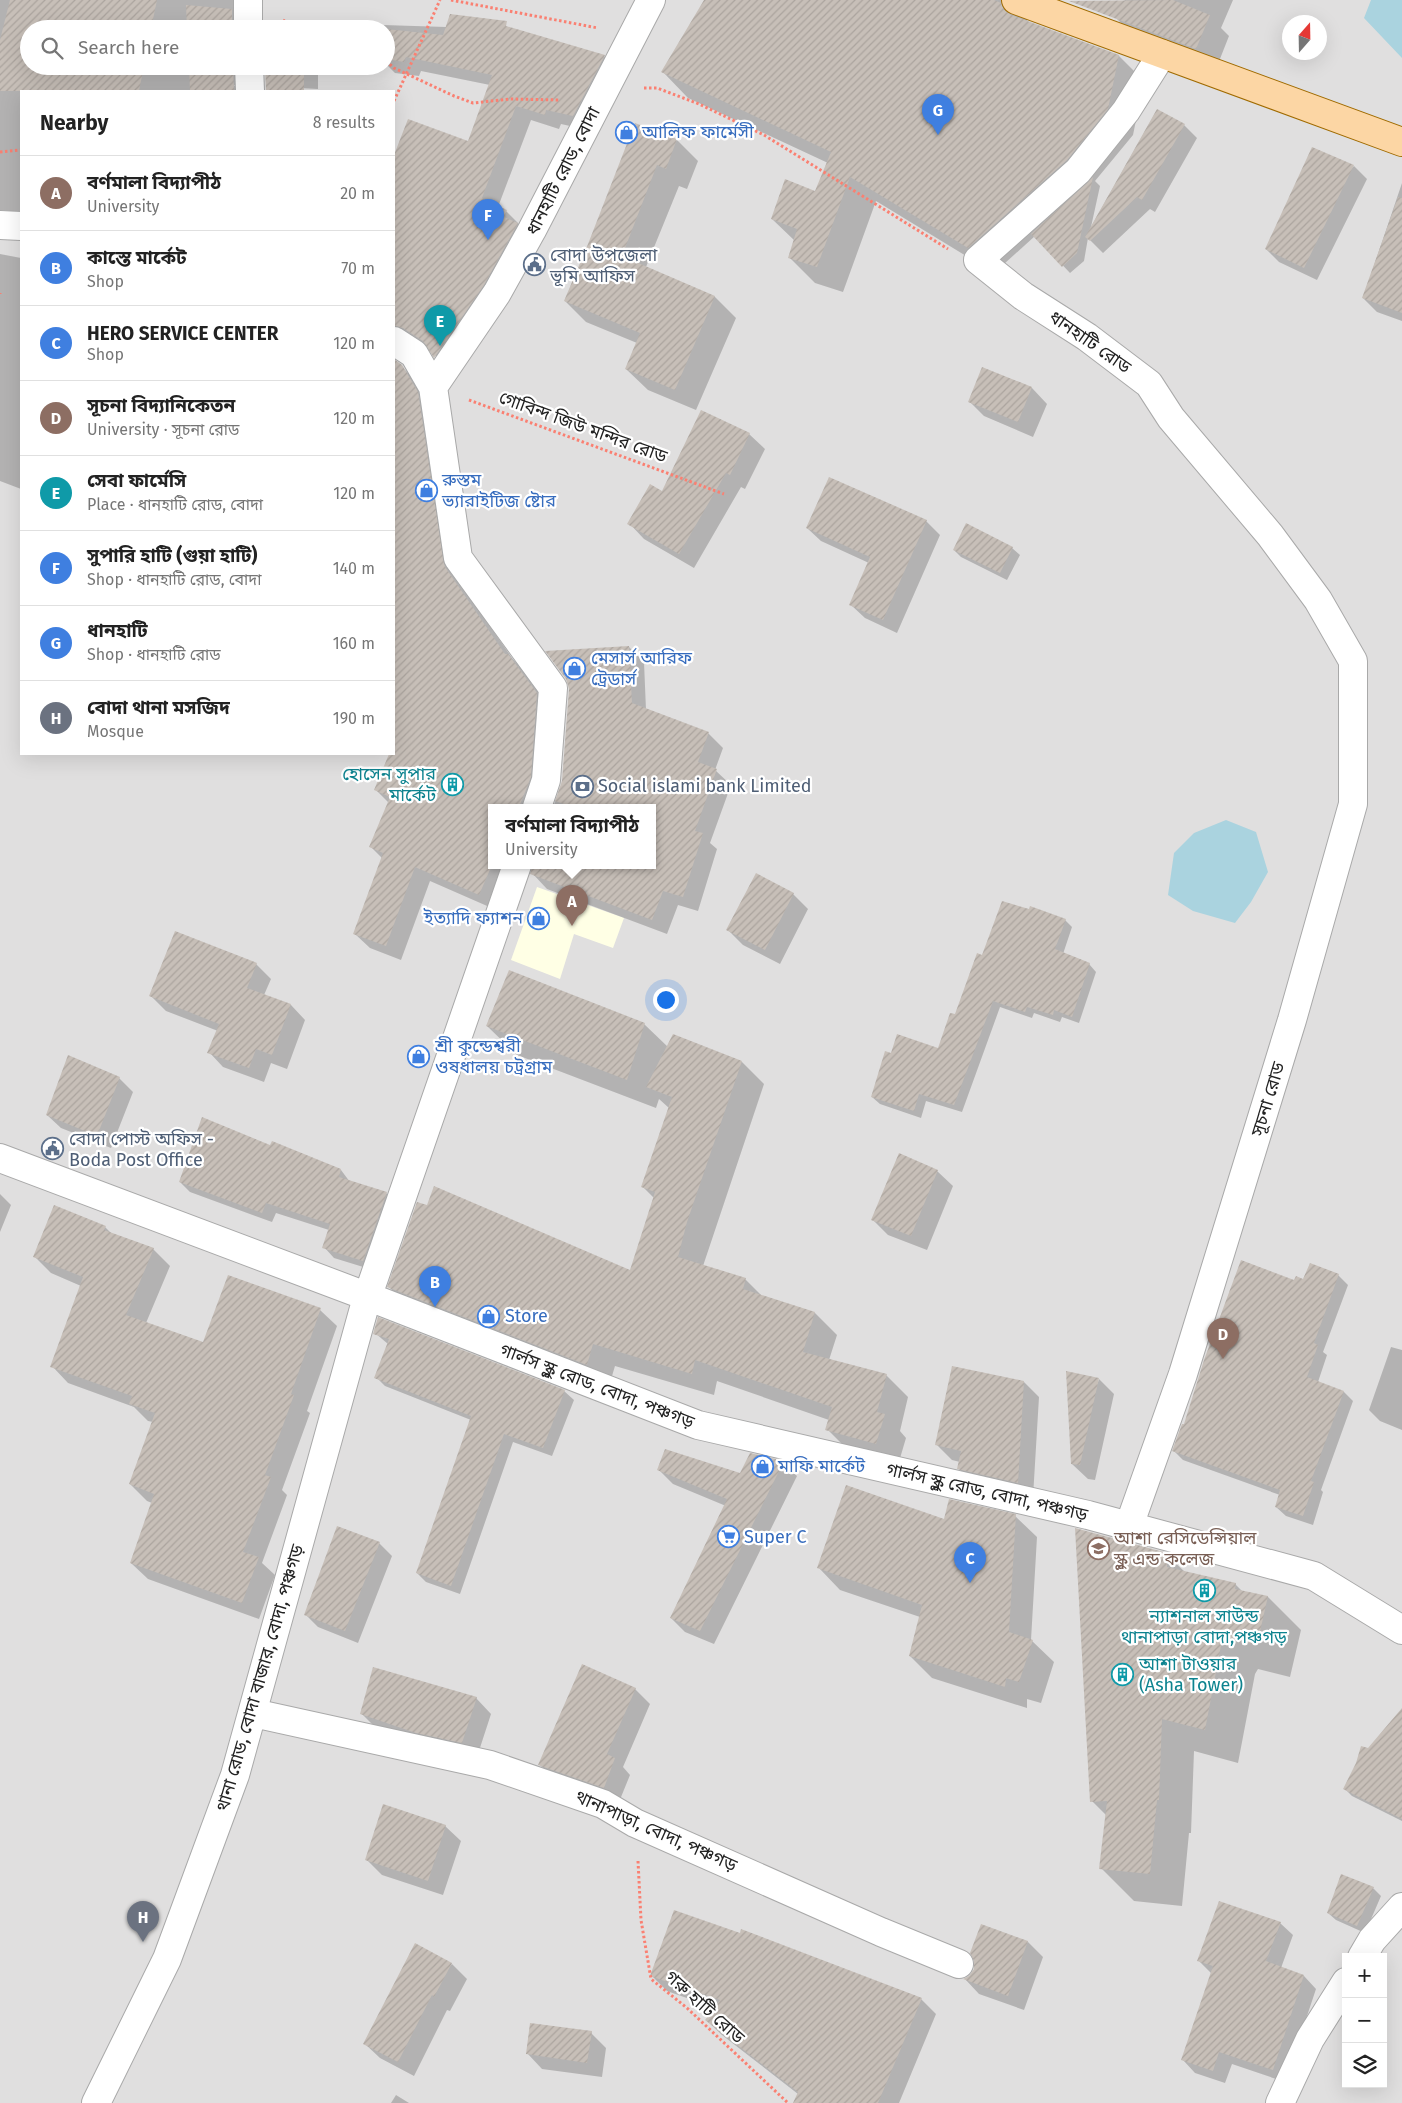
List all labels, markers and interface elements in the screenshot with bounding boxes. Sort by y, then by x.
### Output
north arrow [1282,15,1327,60]
search box [20,20,395,75]
icon: search [38,34,66,62]
text: Search here [78,36,179,59]
pin: G [922,94,954,135]
street label: ধানহাটি রোড, বোদা [521,103,605,239]
text: Nearby [40,110,108,136]
text: 8 results [313,113,375,132]
shop icon: আলিফ ফার্মেসী [614,120,638,144]
place label: আলিফ ফার্মেসী [641,121,754,143]
text: বর্ণমালা বিদ্যাপীঠ [87,171,221,194]
text: A [51,184,61,203]
text: 20 m [340,184,375,203]
text: University [87,197,160,216]
pin: F [472,199,504,240]
place label: বোদা উপজেলা ভূমি আফিস [549,244,657,287]
text: কাস্তে মার্কেট [87,246,187,269]
public building icon: বোদা উপজেলা ভূমি আফিস [522,253,546,277]
text: B [51,259,61,278]
text: 70 m [341,259,375,278]
text: Shop [87,272,124,291]
pin: E [424,305,456,346]
street label: ধানহাটি রোড [1045,306,1135,378]
text: HERO SERVICE CENTER [87,322,278,345]
text: C [51,334,61,353]
text: 120 m [333,334,375,353]
text: Shop [87,345,124,364]
street label: গোবিন্দ জিউ মন্দির রোড [496,386,670,468]
text: সূচনা বিদ্যানিকেতন [87,394,235,417]
text: D [51,409,61,428]
text: 120 m [333,409,375,428]
text: University · সূচনা রোড [87,420,239,439]
text: সেবা ফার্মেসি [87,469,186,492]
place label: রুস্তম ভ্যারাইটিজ ষ্টোর [441,469,556,512]
shop icon: রুস্তম ভ্যারাইটিজ ষ্টোর [414,478,438,502]
text: E [52,484,60,503]
text: 120 m [333,484,375,503]
text: Place · ধানহাটি রোড, বোদা [87,495,263,514]
text: সুপারি হাটি (গুয়া হাটি) [87,544,258,567]
text: F [52,559,60,578]
text: 140 m [333,559,375,578]
text: Shop · ধানহাটি রোড, বোদা [87,570,261,589]
text: ধানহাটি [87,619,148,642]
text: G [51,634,61,653]
text: 160 m [333,634,375,653]
text: Shop · ধানহাটি রোড [87,645,221,664]
place label: মেসার্স আরিফ ট্রেডার্স [591,647,693,690]
shop icon: মেসার্স আরিফ ট্রেডার্স [563,656,587,680]
text: বোদা থানা মসজিদ [87,696,230,719]
text: H [51,709,61,728]
text: 190 m [333,709,375,728]
text: Mosque [87,722,144,741]
place label: হোসেন সুপার মার্কেট [342,763,437,806]
building icon: হোসেন সুপার মার্কেট [440,772,464,796]
bank icon: Social islami bank Limited [570,774,594,798]
place label: Social islami bank Limited [598,775,812,797]
popup [488,804,656,869]
text: বর্ণমালা বিদ্যাপীঠ [505,814,639,837]
text: University [505,840,578,859]
pin: A [556,885,588,926]
shop icon: ইত্যাদি ফ্যাশন [527,906,551,930]
place label: ইত্যাদি ফ্যাশন [423,907,524,929]
your location [653,987,679,1013]
place label: শ্রী কুন্ডেশ্বরী ওষধালয় চট্রগ্রাম [434,1035,553,1078]
shop icon: শ্রী কুন্ডেশ্বরী ওষধালয় চট্রগ্রাম [407,1044,431,1068]
street label: সূচনা রোড [1246,1059,1290,1140]
place label: বোদা পোস্ট অফিস - Boda Post Office [69,1128,214,1171]
public building icon: বোদা পোস্ট অফিস - Boda Post Office [41,1137,65,1161]
pin: B [419,1266,451,1307]
shop icon: Store [477,1304,501,1328]
place label: Store [505,1305,548,1327]
pin: D [1207,1318,1239,1359]
street label: গার্লস স্কুল রোড, বোদা, পঞ্চগড় [496,1339,697,1434]
shop icon: মাফি মার্কেট [750,1454,774,1478]
place label: মাফি মার্কেট [777,1455,866,1477]
street label: গার্লস স্কুল রোড, বোদা, পঞ্চগড় [884,1458,1090,1527]
supermarket icon: Super C [716,1525,740,1549]
place label: Super C [744,1526,807,1548]
place label: আশা রেসিডেন্সিয়াল স্কুল এন্ড কলেজ [1113,1527,1257,1571]
school or university icon: আশা রেসিডেন্সিয়াল স্কুল এন্ড কলেজ [1086,1536,1110,1560]
street label: থানা রোড, বোদা বাজার, বোদা, পঞ্চগড় [211,1542,309,1814]
pin: C [954,1542,986,1583]
building icon: ন্যাশনাল সাউন্ড থানাপাড়া বোদা,পঞ্চগড় [1192,1579,1216,1603]
place label: ন্যাশনাল সাউন্ড থানাপাড়া বোদা,পঞ্চগড় [1121,1605,1287,1648]
place label: আশা টাওয়ার (Asha Tower) [1138,1653,1243,1696]
building icon: আশা টাওয়ার (Asha Tower) [1111,1662,1135,1686]
street label: থানাপাড়া, বোদা, পঞ্চগড় [572,1785,741,1877]
pin: H [127,1901,159,1942]
map controls [1342,1953,1387,2088]
button: + [1342,1953,1387,1998]
street label: গরু হাটি রোড [661,1966,749,2048]
button: − [1342,1998,1387,2043]
button: layers [1342,2043,1387,2088]

